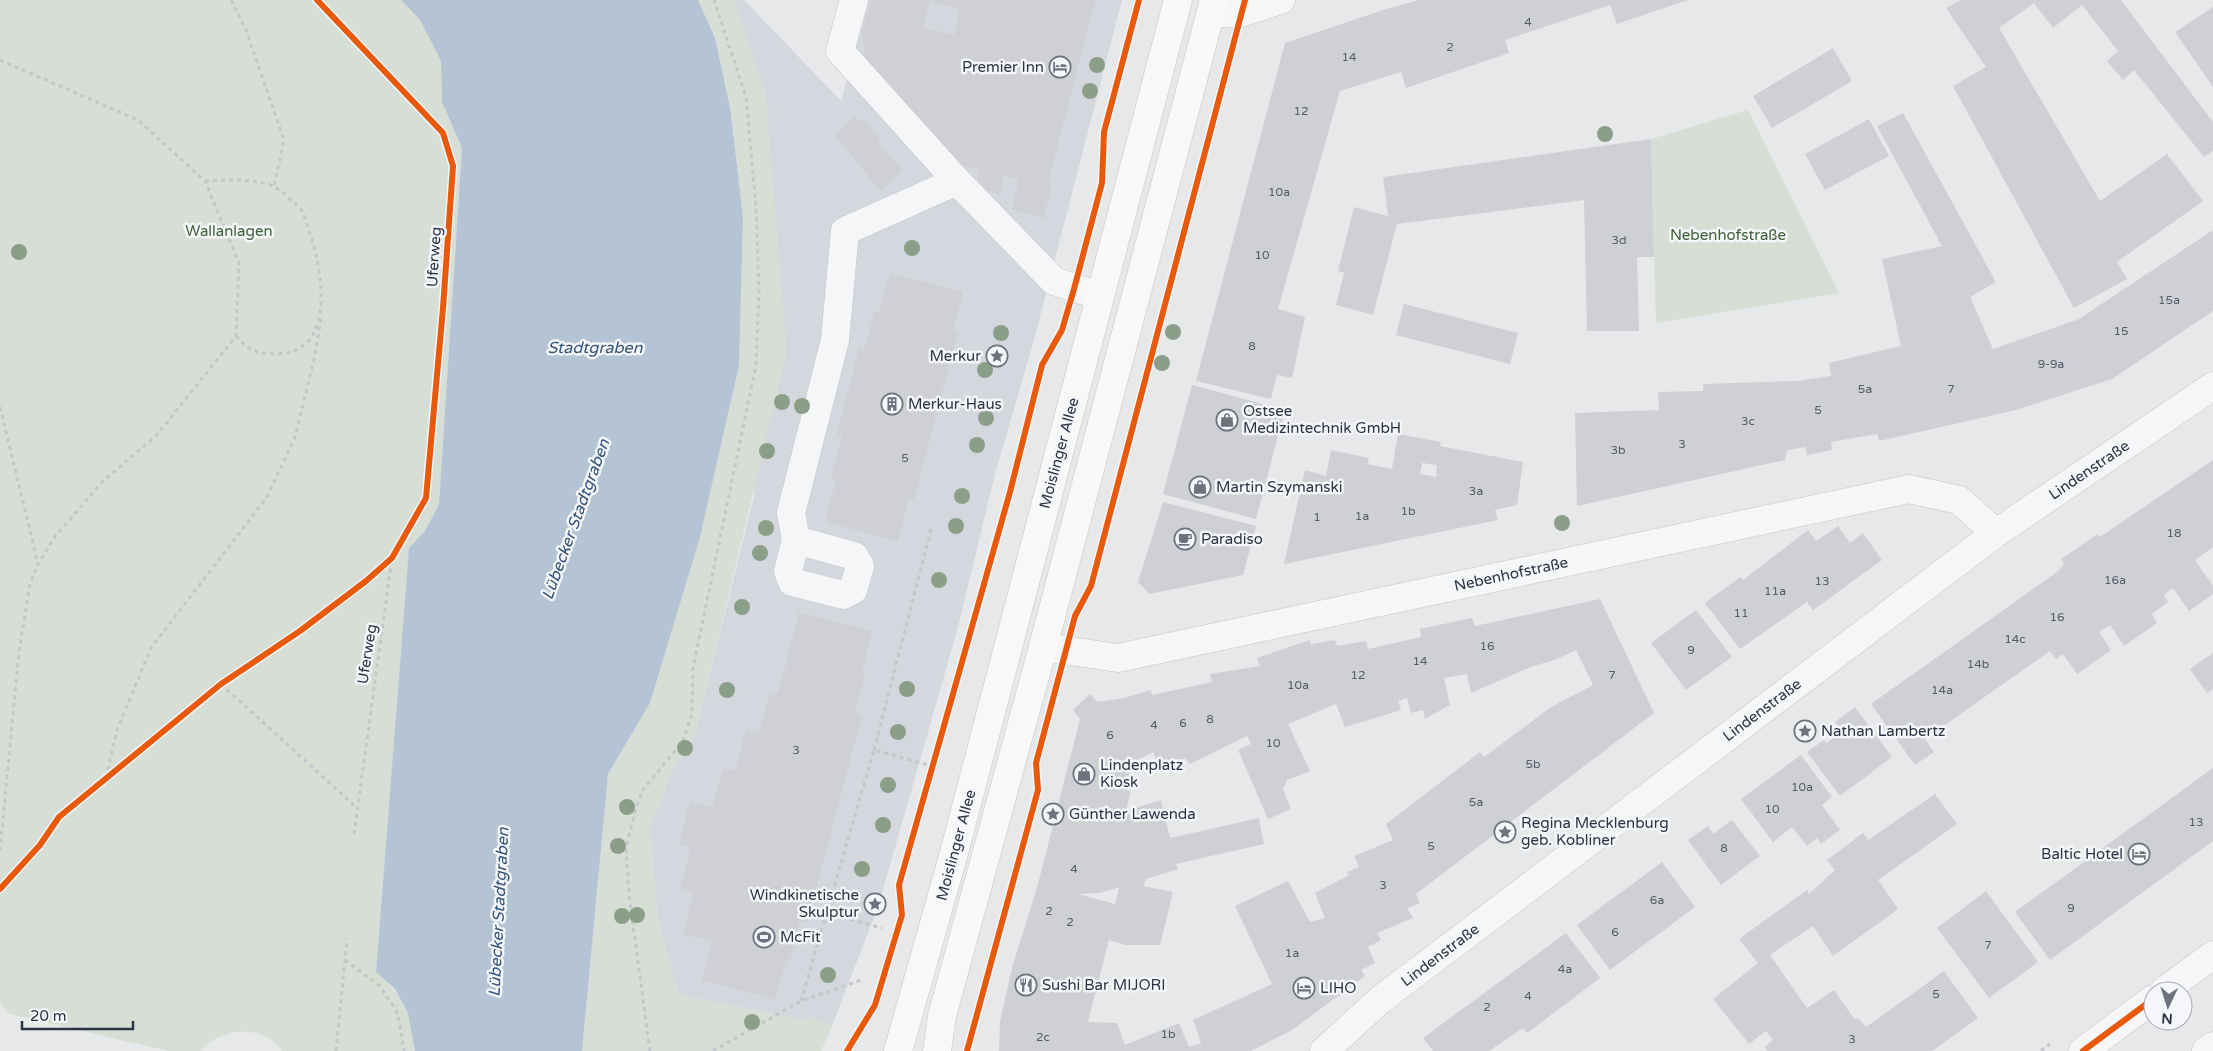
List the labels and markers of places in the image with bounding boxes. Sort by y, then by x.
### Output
hotel icon: Premier Inn [1048,55,1072,79]
place label: Premier Inn [962,58,1044,76]
place icon: Merkur [985,344,1009,368]
place label: Merkur [929,347,981,365]
building icon: Merkur-Haus [880,392,904,416]
place label: Merkur-Haus [908,395,1002,413]
place label: Ostsee Medizintechnik GmbH [1243,402,1401,437]
shop icon: Ostsee Medizintechnik GmbH [1215,408,1239,432]
shop icon: Martin Szymanski [1188,475,1212,499]
place label: Martin Szymanski [1216,478,1342,496]
cafe icon: Paradiso [1173,527,1197,551]
place label: Paradiso [1201,530,1263,548]
place icon: Nathan Lambertz [1793,719,1817,743]
place label: Nathan Lambertz [1821,722,1945,740]
place label: Lindenplatz Kiosk [1100,756,1183,791]
shop icon: Lindenplatz Kiosk [1072,762,1096,786]
place icon: Günther Lawenda [1041,802,1065,826]
place label: Günther Lawenda [1069,805,1196,823]
place label: Regina Mecklenburg geb. Kobliner [1521,814,1669,849]
place icon: Regina Mecklenburg geb. Kobliner [1493,820,1517,844]
hotel icon: Baltic Hotel [2127,842,2151,866]
place label: Baltic Hotel [2041,845,2123,863]
place label: Windkinetische Skulptur [750,886,859,921]
place icon: Windkinetische Skulptur [863,892,887,916]
sports icon: McFit [752,925,776,949]
place label: McFit [780,928,821,946]
restaurant icon: Sushi Bar MIJORI [1014,973,1038,997]
place label: Sushi Bar MIJORI [1042,976,1166,994]
hotel icon: LIHO [1292,976,1316,1000]
place label: LIHO [1320,979,1356,997]

